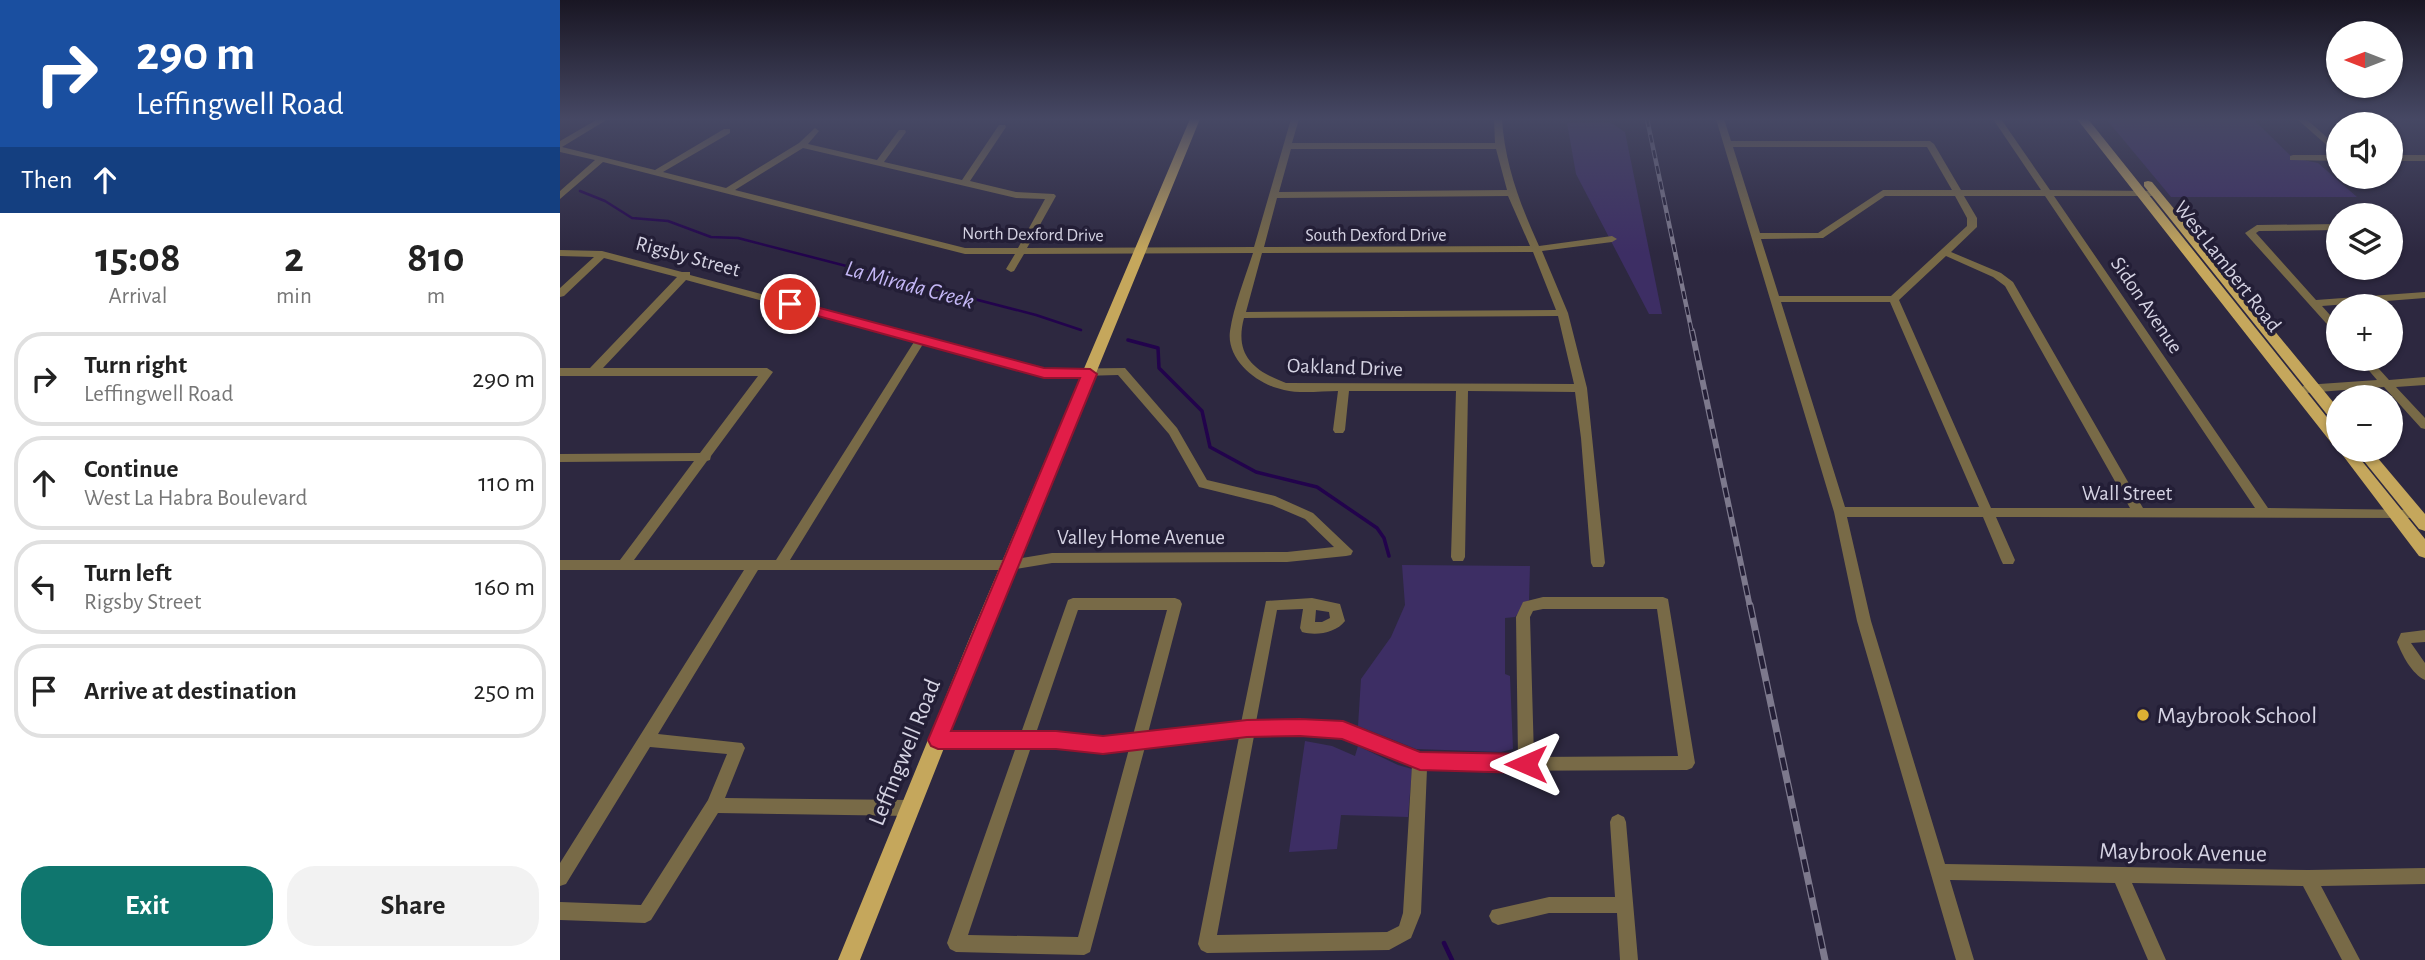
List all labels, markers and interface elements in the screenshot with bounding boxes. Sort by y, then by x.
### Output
north arrow [2326,21,2403,98]
map controls [2326,21,2403,462]
icon: right [21,28,112,119]
text: 290 m [136,30,255,79]
text: Leffingwell Road [136,88,344,120]
button: sound [2326,112,2403,189]
icon: ahead [86,161,124,199]
text: Then [21,167,72,193]
street label: West Lambert Road [2170,197,2285,336]
button: layers [2326,203,2403,280]
street label: North Dexford Drive [962,225,1104,245]
street label: South Dexford Drive [1305,227,1447,245]
street label: Rigsby Street [633,232,743,281]
text: 15:08 [95,237,181,279]
text: 2 [284,237,304,279]
text: 810 [407,237,465,279]
street label: Sidon Avenue [2107,253,2186,357]
water label: La Mirada Creek [843,257,977,314]
pin [760,274,820,334]
text: Arrival [108,285,168,308]
text: min [276,285,312,308]
text: m [427,285,445,308]
icon: arrive [771,285,809,323]
button: + [2326,294,2403,371]
text: Turn right [84,352,187,378]
street label: Oakland Drive [1287,355,1403,380]
icon: right [25,360,63,398]
text: 290 m [472,366,535,392]
text: Leffingwell Road [84,383,233,406]
button: − [2326,385,2403,462]
text: Continue [84,456,179,482]
icon: ahead [25,464,63,502]
text: 110 m [478,470,535,496]
street label: Wall Street [2082,483,2173,504]
text: West La Habra Boulevard [84,487,307,510]
street label: Valley Home Avenue [1057,527,1225,548]
text: Turn left [84,560,172,586]
icon: left [25,568,63,606]
text: 160 m [475,574,535,600]
text: Rigsby Street [84,591,201,614]
icon: arrive [25,672,63,710]
street label: Leffingwell Road [865,676,945,829]
text: Arrive at destination [84,678,297,704]
text: 250 m [473,678,535,704]
place label: Maybrook School [2157,704,2317,728]
marker: Maybrook School [2135,707,2151,723]
position arrow [1489,727,1563,801]
street label: Maybrook Avenue [2099,840,2267,866]
button: Exit [21,866,273,946]
button: Share [287,866,539,946]

